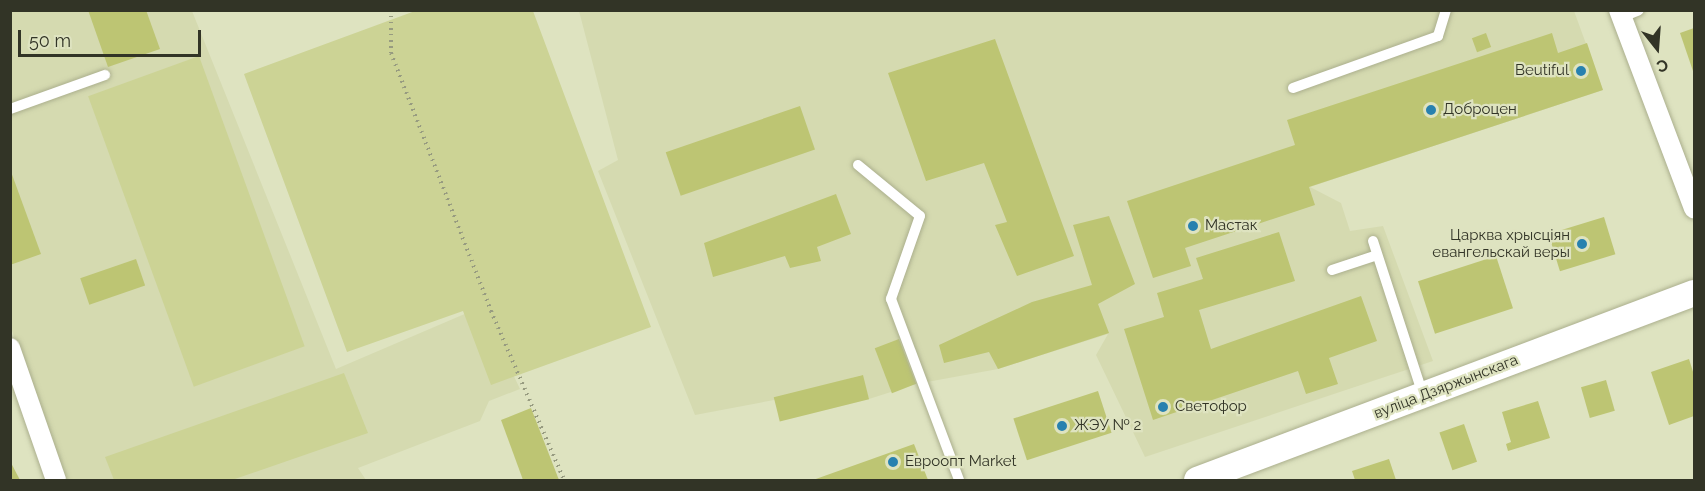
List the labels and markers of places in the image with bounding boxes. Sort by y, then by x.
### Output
place label: Beutiful [1515,62,1569,80]
marker: Beutiful [1574,64,1588,78]
place label: Доброцен [1443,101,1517,119]
marker: Доброцен [1424,103,1438,117]
place label: Мастак [1205,217,1258,235]
marker: Мастак [1186,219,1200,233]
place label: Царква хрысціян евангельскай веры [1432,226,1570,261]
marker: Царква хрысціян евангельскай веры [1575,237,1589,251]
place label: Светофор [1175,398,1247,416]
marker: Светофор [1156,400,1170,414]
place label: ЖЭУ № 2 [1074,417,1141,435]
marker: ЖЭУ № 2 [1055,419,1069,433]
place label: Евроопт Market [905,453,1017,471]
marker: Евроопт Market [886,455,900,469]

